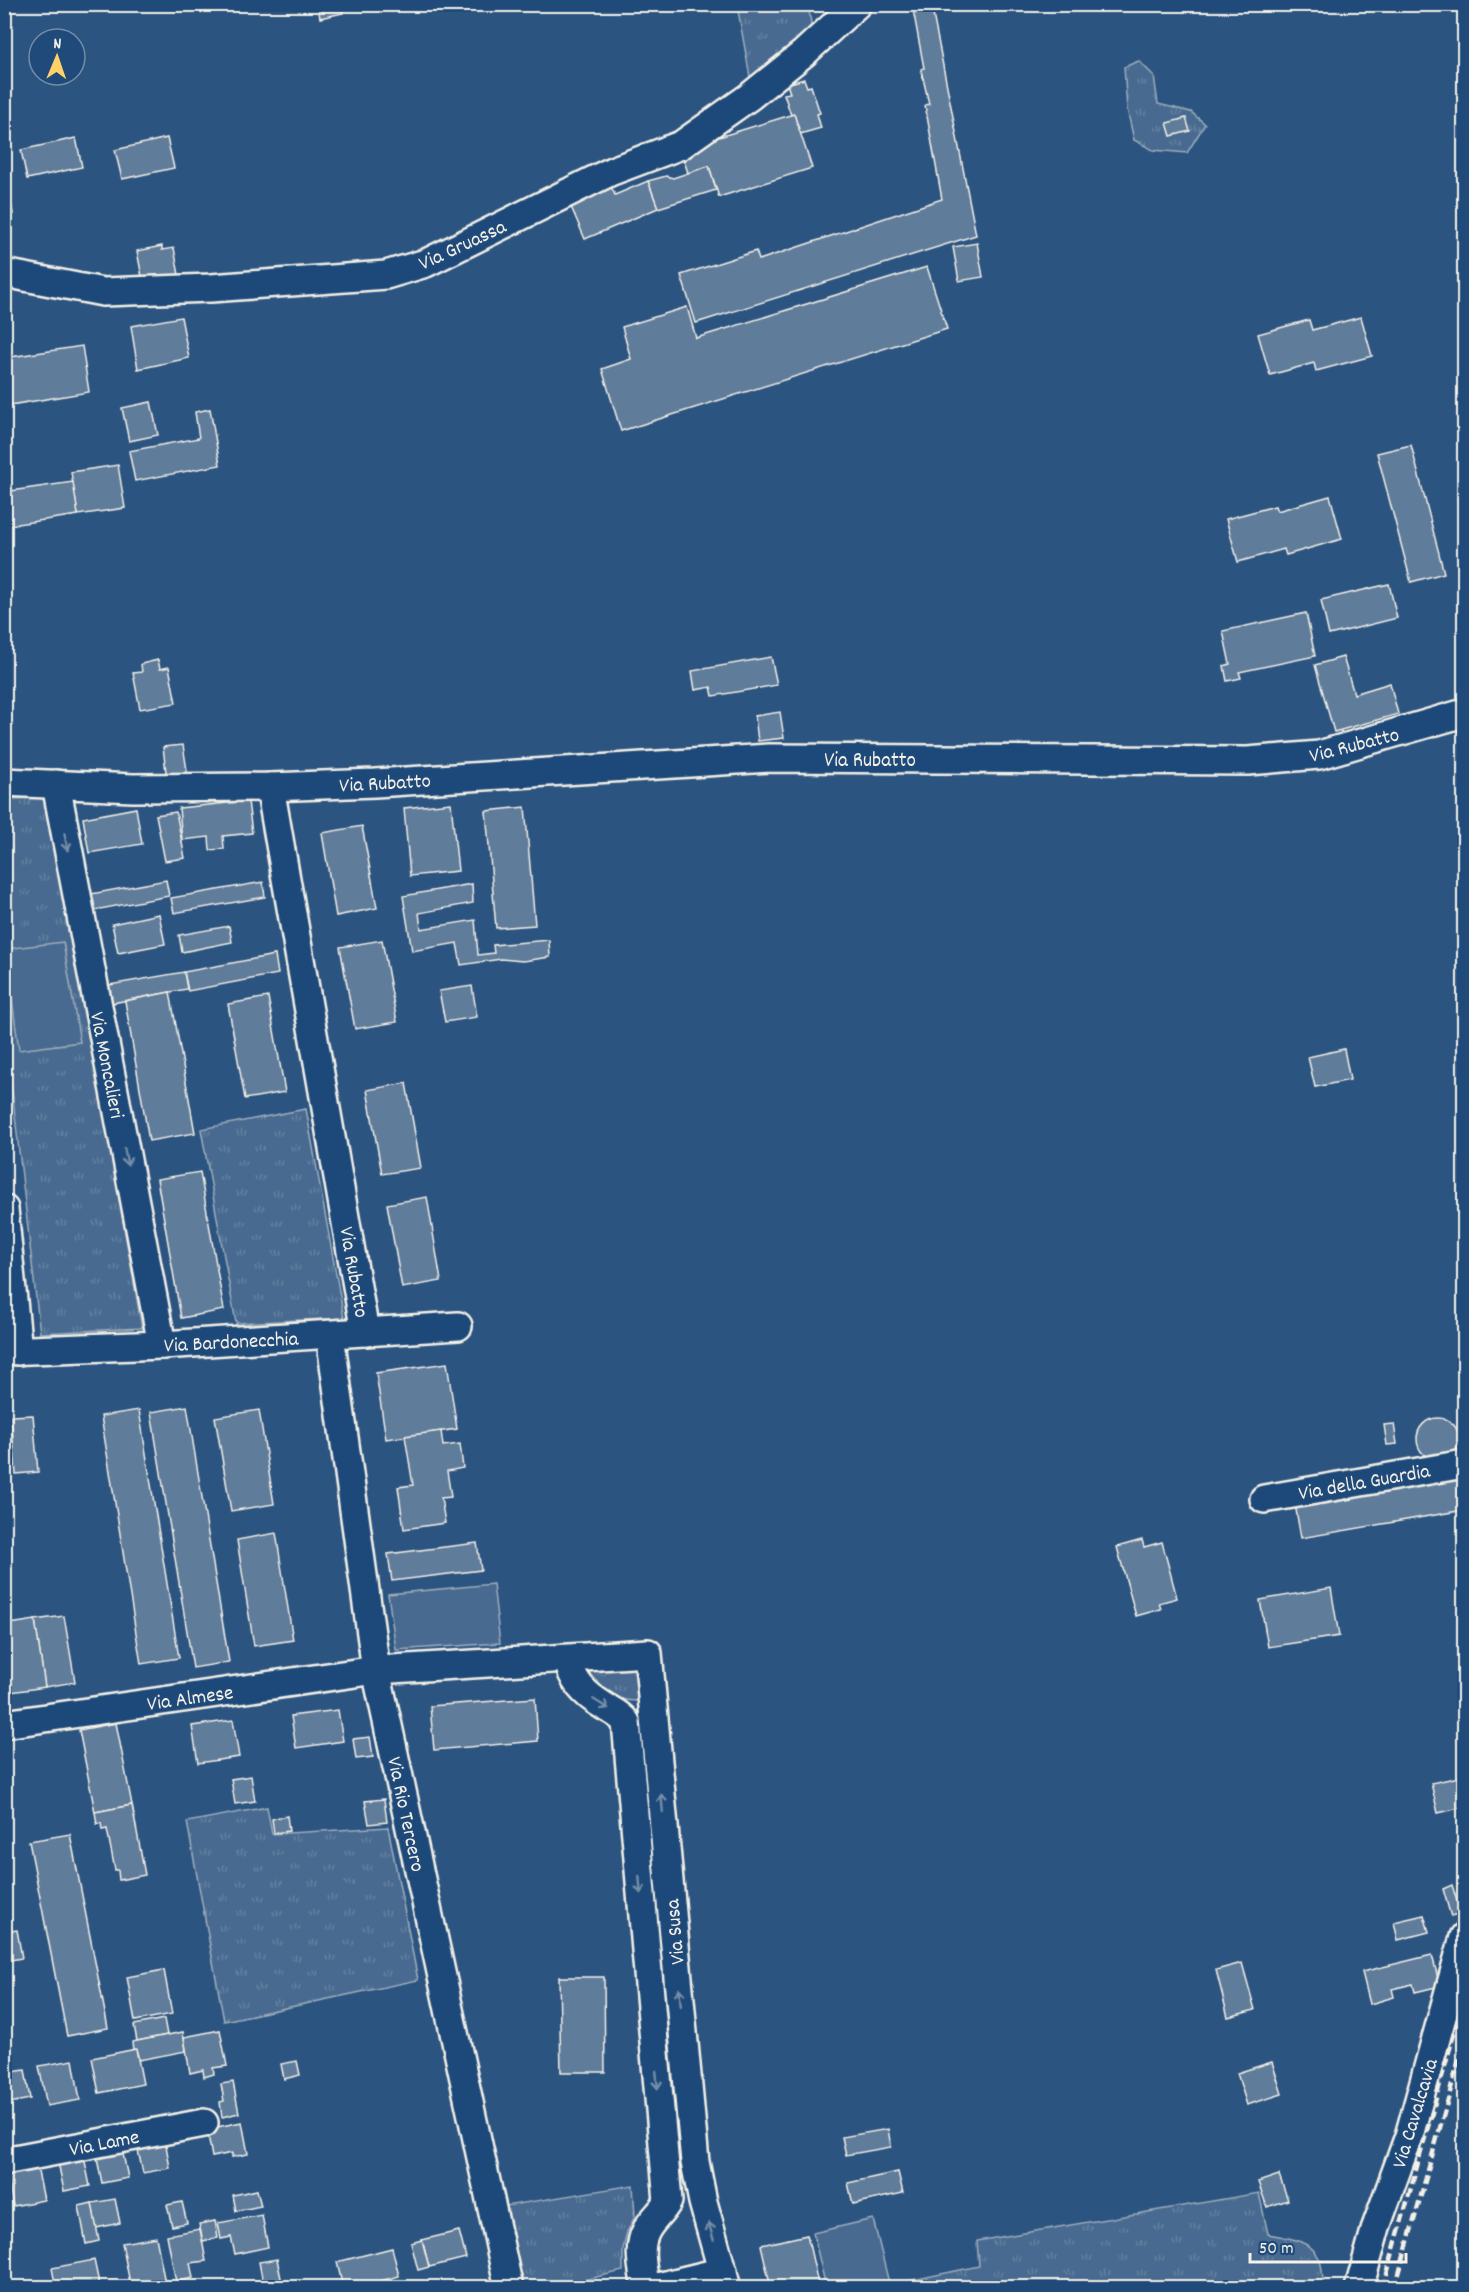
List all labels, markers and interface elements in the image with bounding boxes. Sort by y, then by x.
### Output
north arrow [27,27,87,87]
text: N [53,33,62,56]
street label: Via Gruassa [415,213,513,280]
street label: Via Rubatto [1307,721,1403,773]
street label: Via Rubatto [824,747,916,777]
street label: Via Rubatto [339,768,432,802]
one-way arrow [61,831,72,851]
street label: Via Moncalieri [80,1010,130,1122]
one-way arrow [121,1147,132,1166]
street label: Via Rubatto [329,1225,375,1320]
street label: Via Bardonecchia [163,1325,300,1362]
street label: Via della Guardia [1296,1457,1434,1510]
street label: Via Almese [145,1679,235,1721]
one-way arrow [592,1698,609,1710]
street label: Via Rio Tercero [377,1754,431,1875]
one-way arrow [656,1793,667,1813]
one-way arrow [635,1875,646,1895]
street label: Via Susa [659,1897,695,1966]
one-way arrow [674,1987,685,2007]
street label: Via Cavalcavia [1386,2054,1448,2172]
one-way arrow [652,2069,663,2089]
street label: Via Lame [67,2123,142,2166]
one-way arrow [705,2222,716,2241]
scale bar [1250,2226,1406,2264]
text: 50 m [1259,2237,1294,2262]

